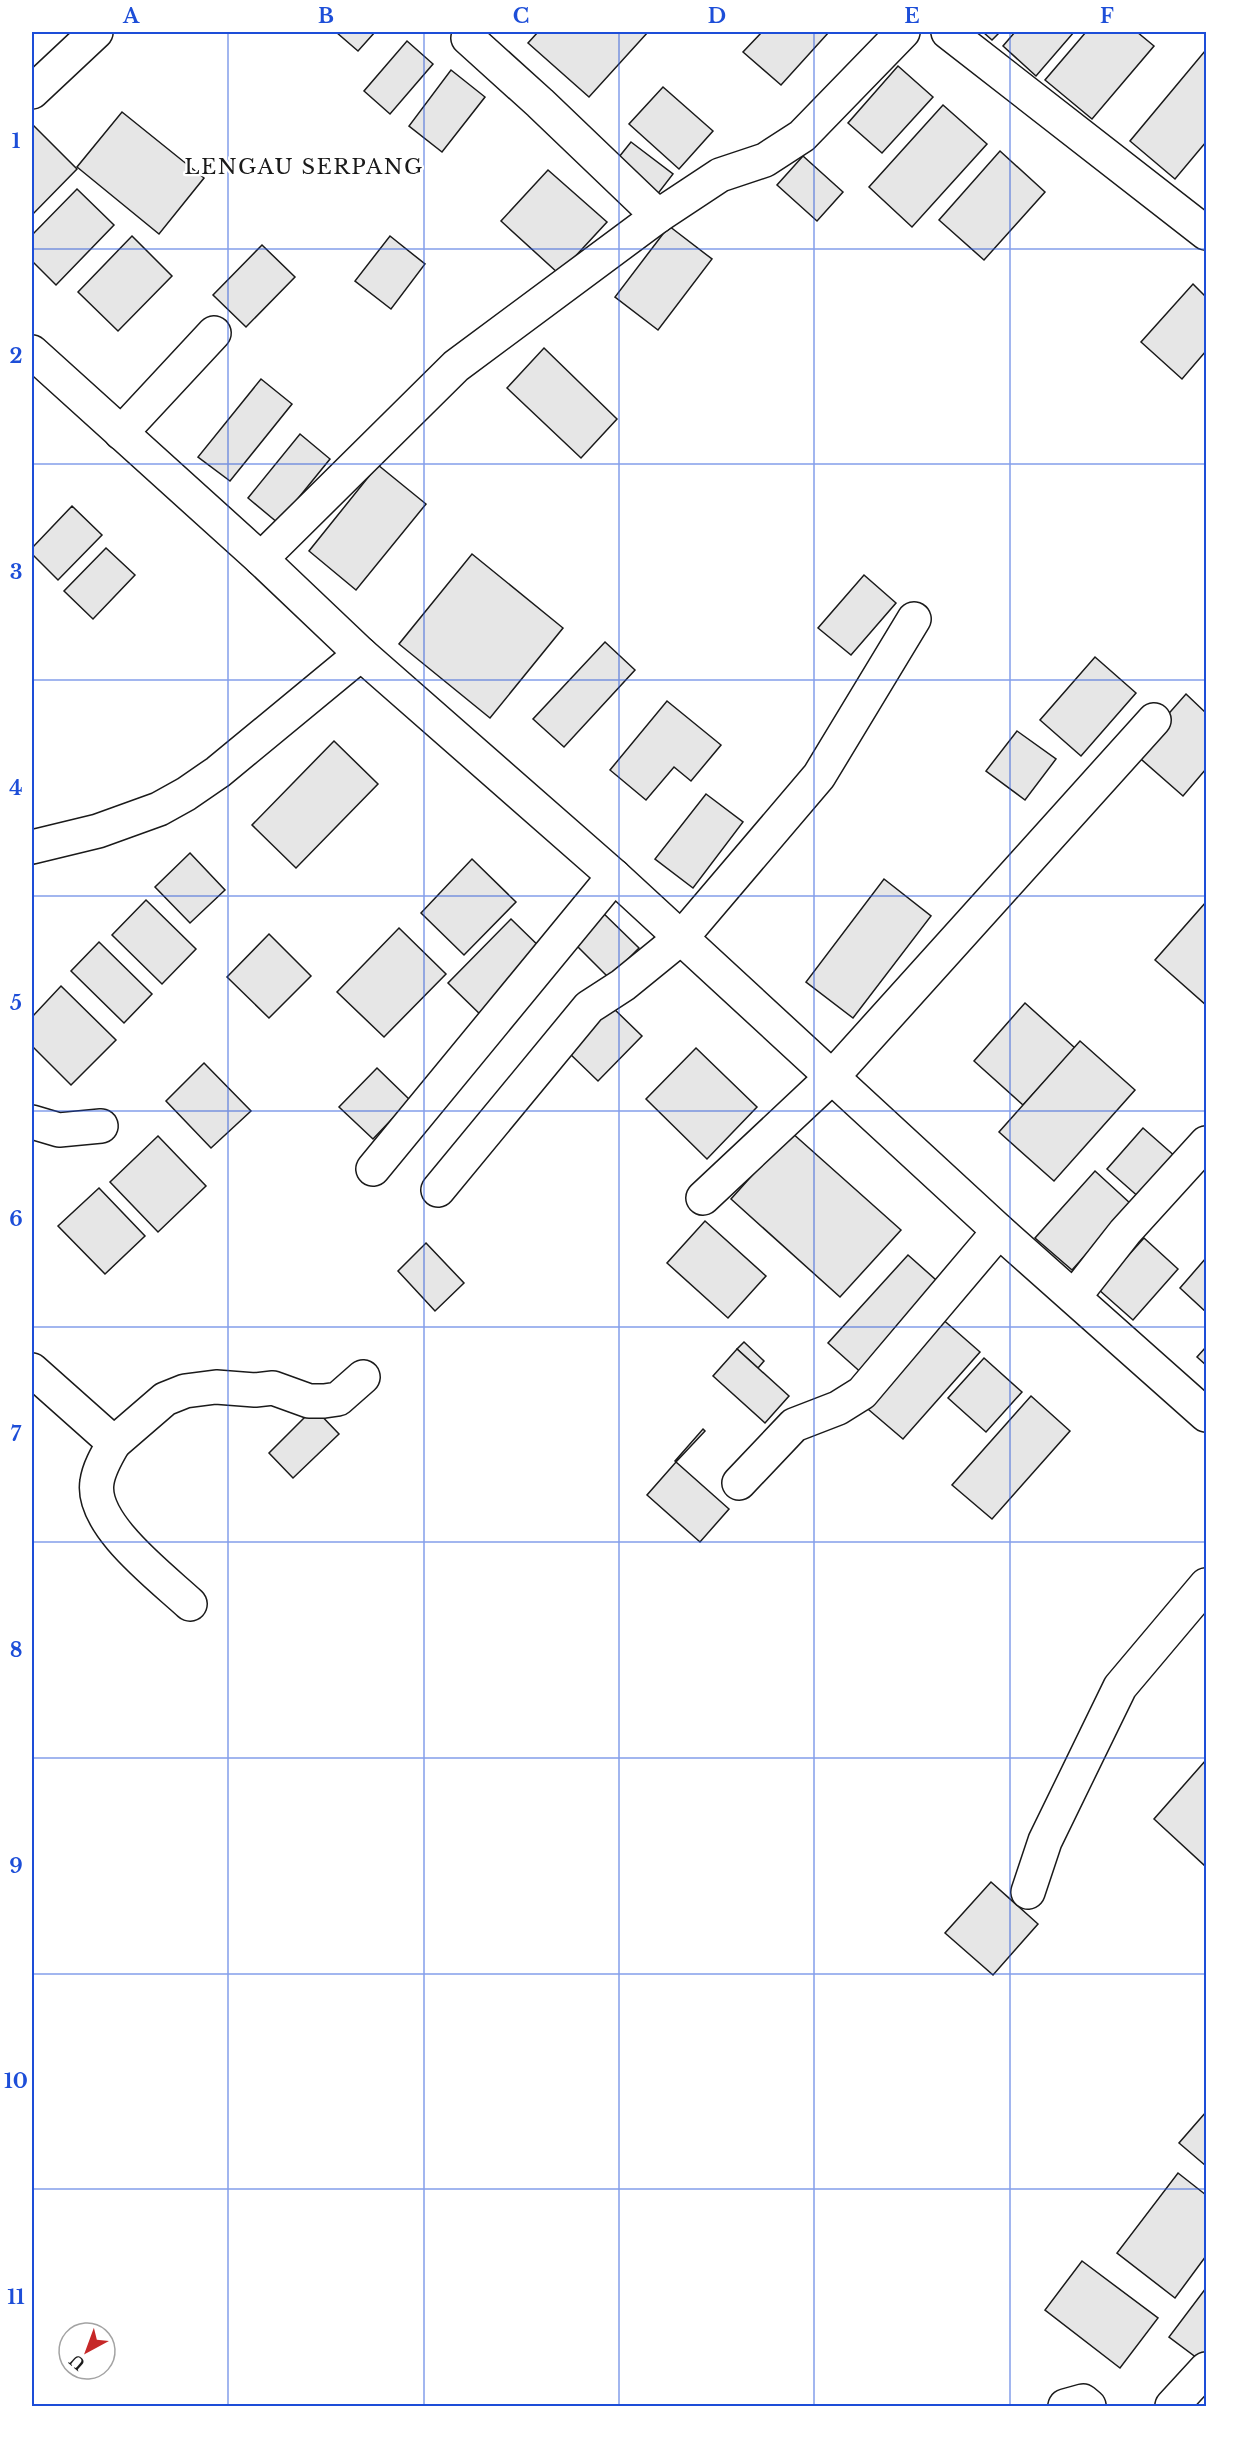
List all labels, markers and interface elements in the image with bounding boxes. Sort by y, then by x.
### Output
text: A [122,4,140,28]
text: B [318,4,334,28]
text: C [513,4,529,28]
text: D [708,4,726,28]
text: E [904,4,920,28]
text: F [1100,4,1114,28]
text: 1 [12,129,21,153]
district label: LENGAU SERPANG [184,154,424,180]
text: 2 [9,344,23,368]
text: 3 [10,560,22,584]
text: 4 [9,776,23,800]
text: 5 [10,991,22,1015]
text: 6 [9,1207,23,1231]
text: 7 [11,1422,22,1446]
text: 8 [10,1638,22,1662]
text: 9 [9,1854,23,1878]
text: 10 [4,2069,28,2093]
text: 11 [7,2285,25,2309]
north arrow [57,2321,117,2381]
text: U [65,2350,89,2374]

